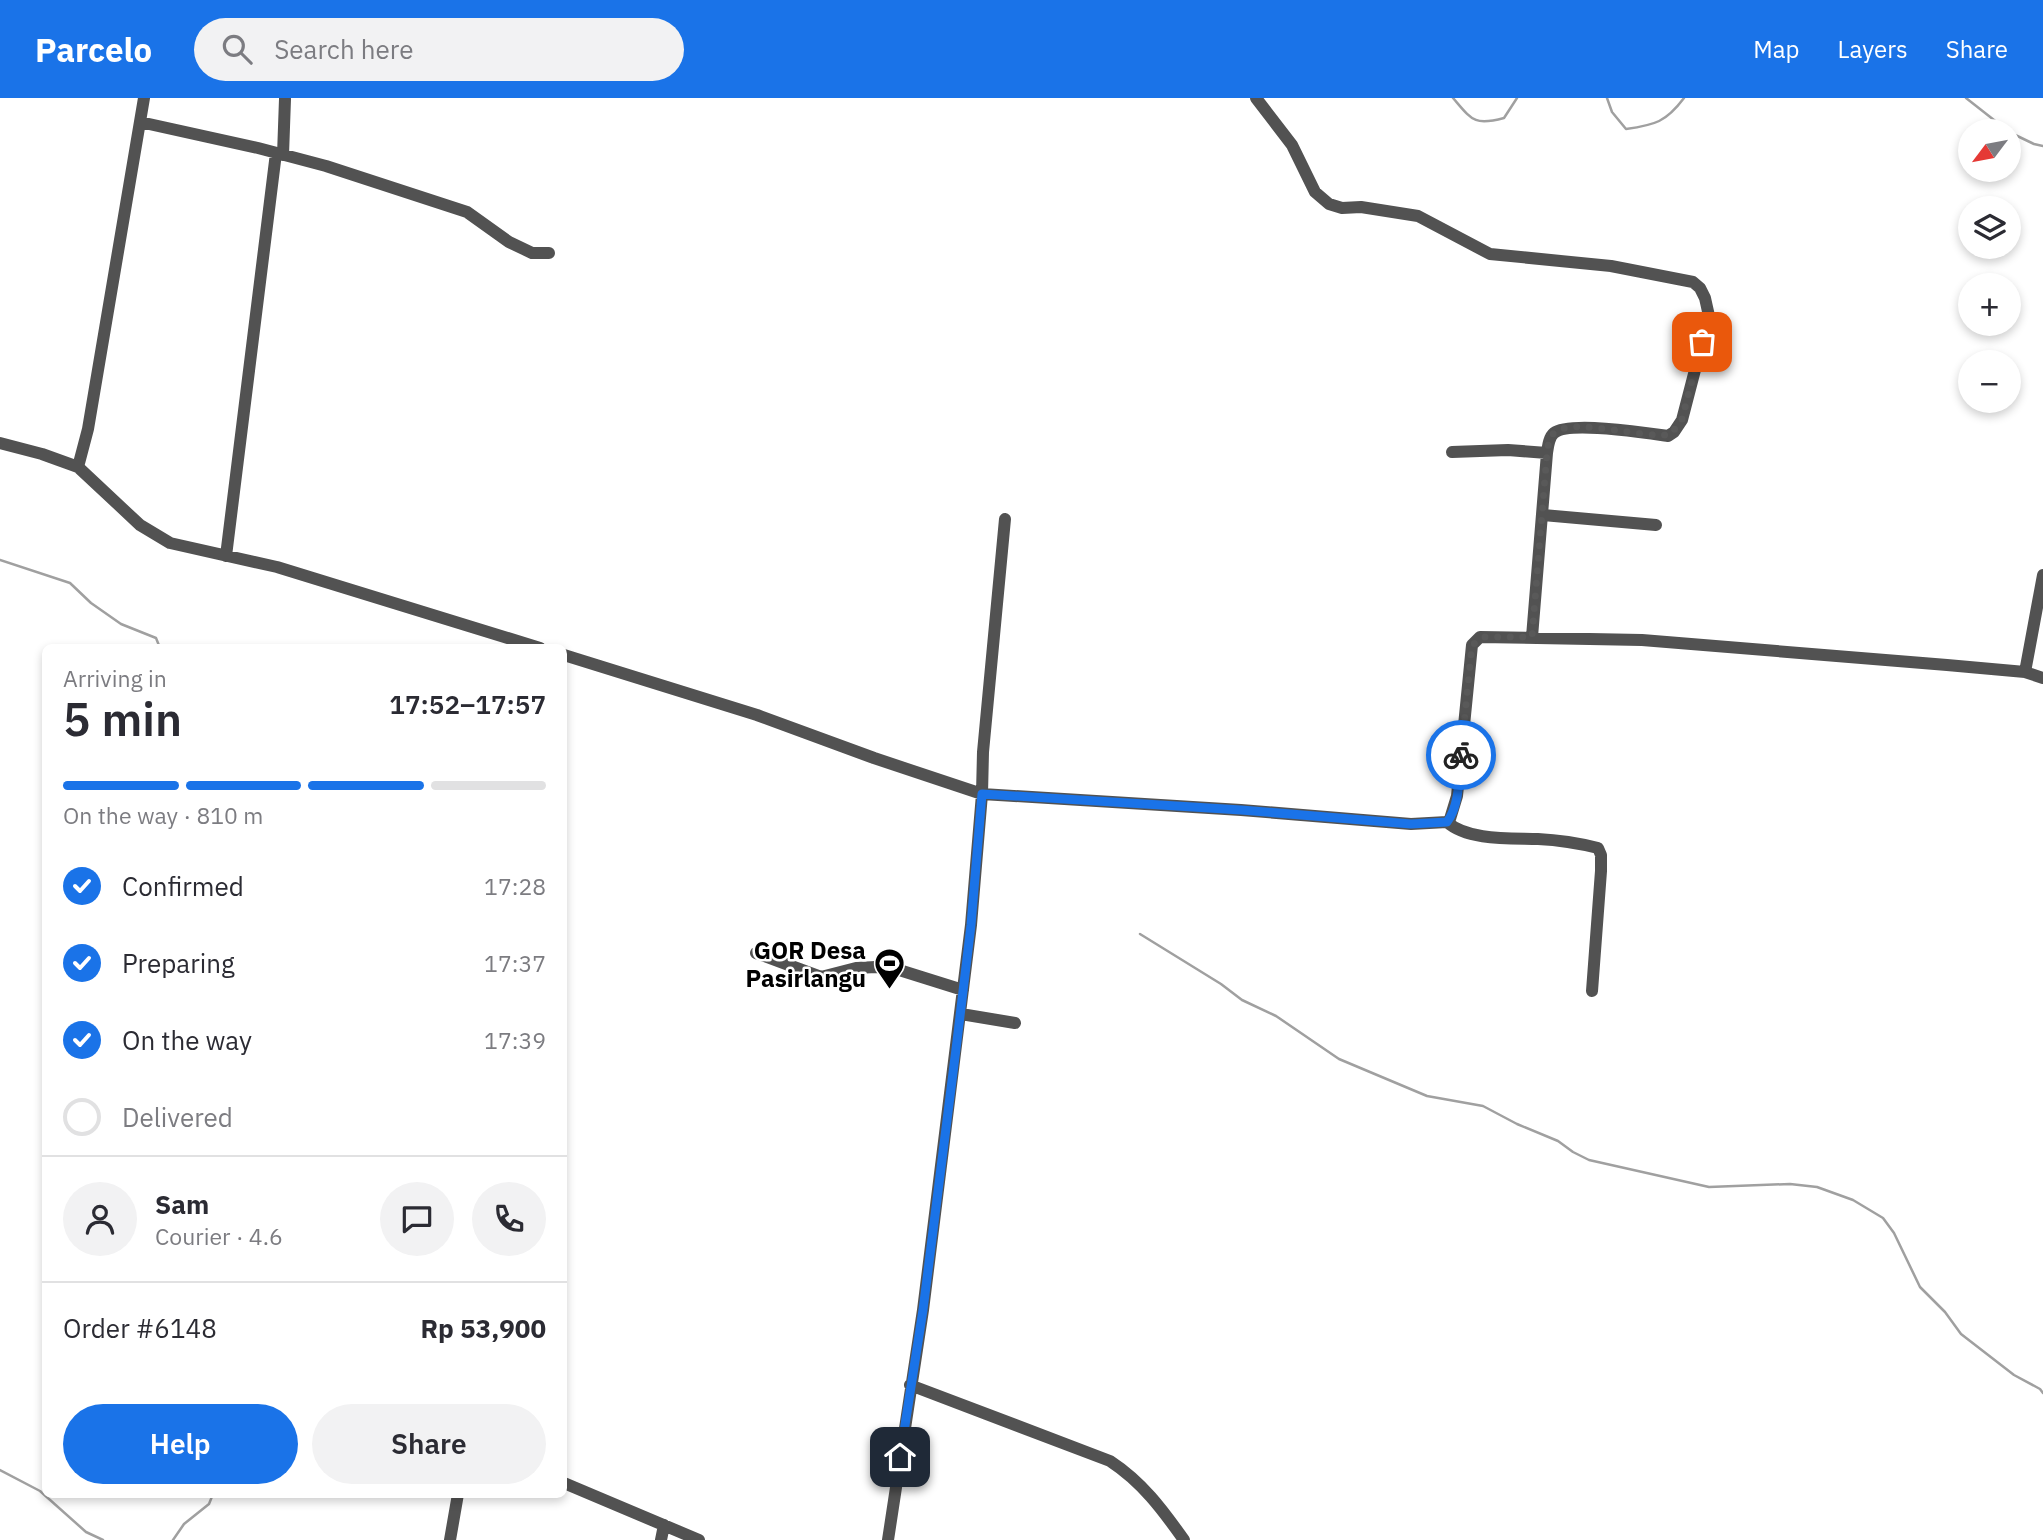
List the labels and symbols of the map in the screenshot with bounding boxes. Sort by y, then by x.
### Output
north arrow [1958,119,2021,182]
pin [1672,312,1732,372]
courier [1426,720,1496,790]
place label: GOR Desa Pasirlangu [746,934,866,994]
sports icon: GOR Desa Pasirlangu [872,947,906,991]
pin [870,1427,930,1487]

